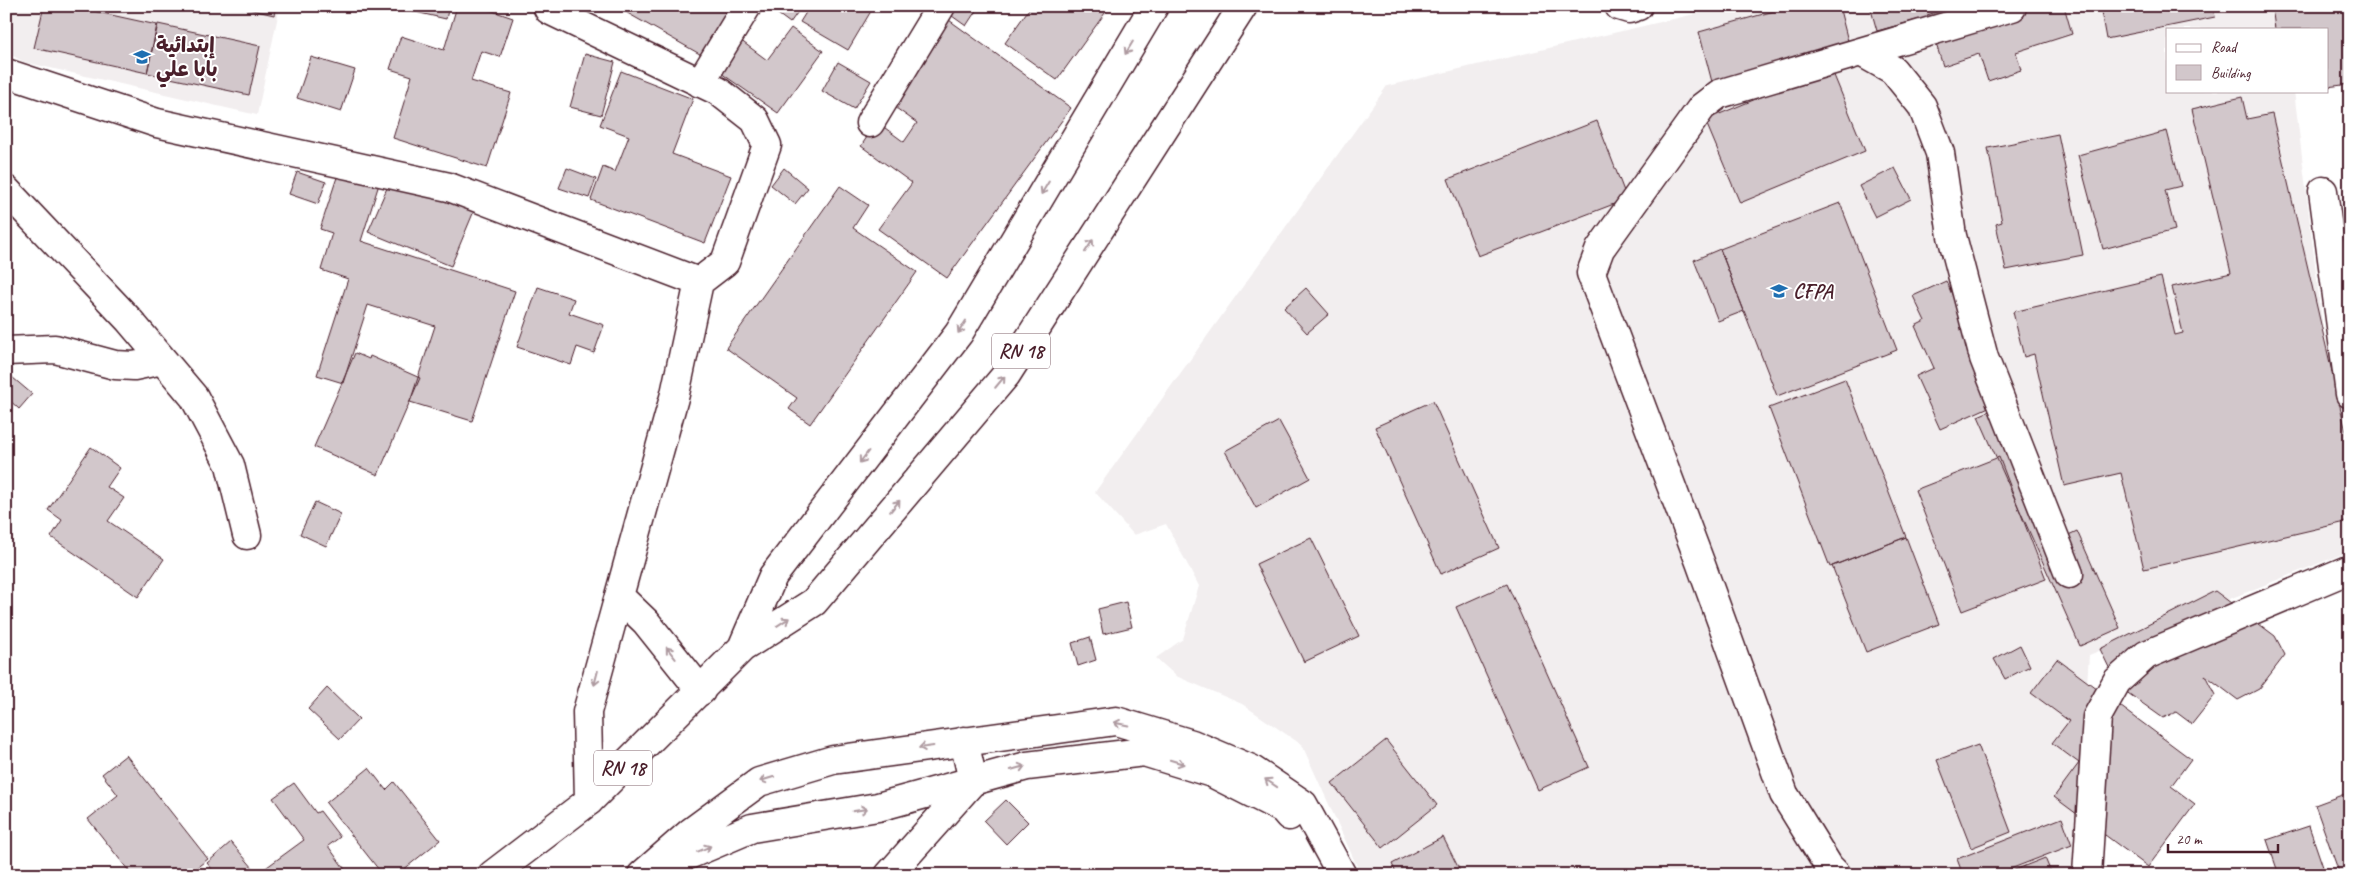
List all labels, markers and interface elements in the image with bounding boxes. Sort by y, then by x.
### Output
legend [2166,28,2328,92]
place label: إبتدائية بابا علي [156,32,218,88]
text: Road [2211,38,2238,57]
one-way arrow [1123,41,1133,55]
school or university icon: إبتدائية بابا علي [132,47,152,67]
text: Building [2211,64,2251,83]
one-way arrow [1040,180,1050,194]
one-way arrow [1084,239,1094,253]
place label: CFPA [1793,278,1834,304]
school or university icon: CFPA [1769,281,1789,301]
one-way arrow [956,320,966,334]
road number: RN 18 [992,334,1050,368]
one-way arrow [994,375,1005,388]
one-way arrow [859,450,870,463]
one-way arrow [889,499,900,512]
one-way arrow [775,616,789,626]
one-way arrow [665,647,676,660]
one-way arrow [590,669,600,685]
one-way arrow [1114,718,1130,728]
one-way arrow [918,742,934,752]
road number: RN 18 [594,750,652,786]
one-way arrow [1169,758,1185,768]
one-way arrow [1009,763,1025,773]
one-way arrow [759,775,775,785]
one-way arrow [1265,778,1279,788]
one-way arrow [852,804,868,814]
scale bar [2168,821,2278,853]
text: 20 m [2176,830,2203,849]
one-way arrow [696,843,711,853]

